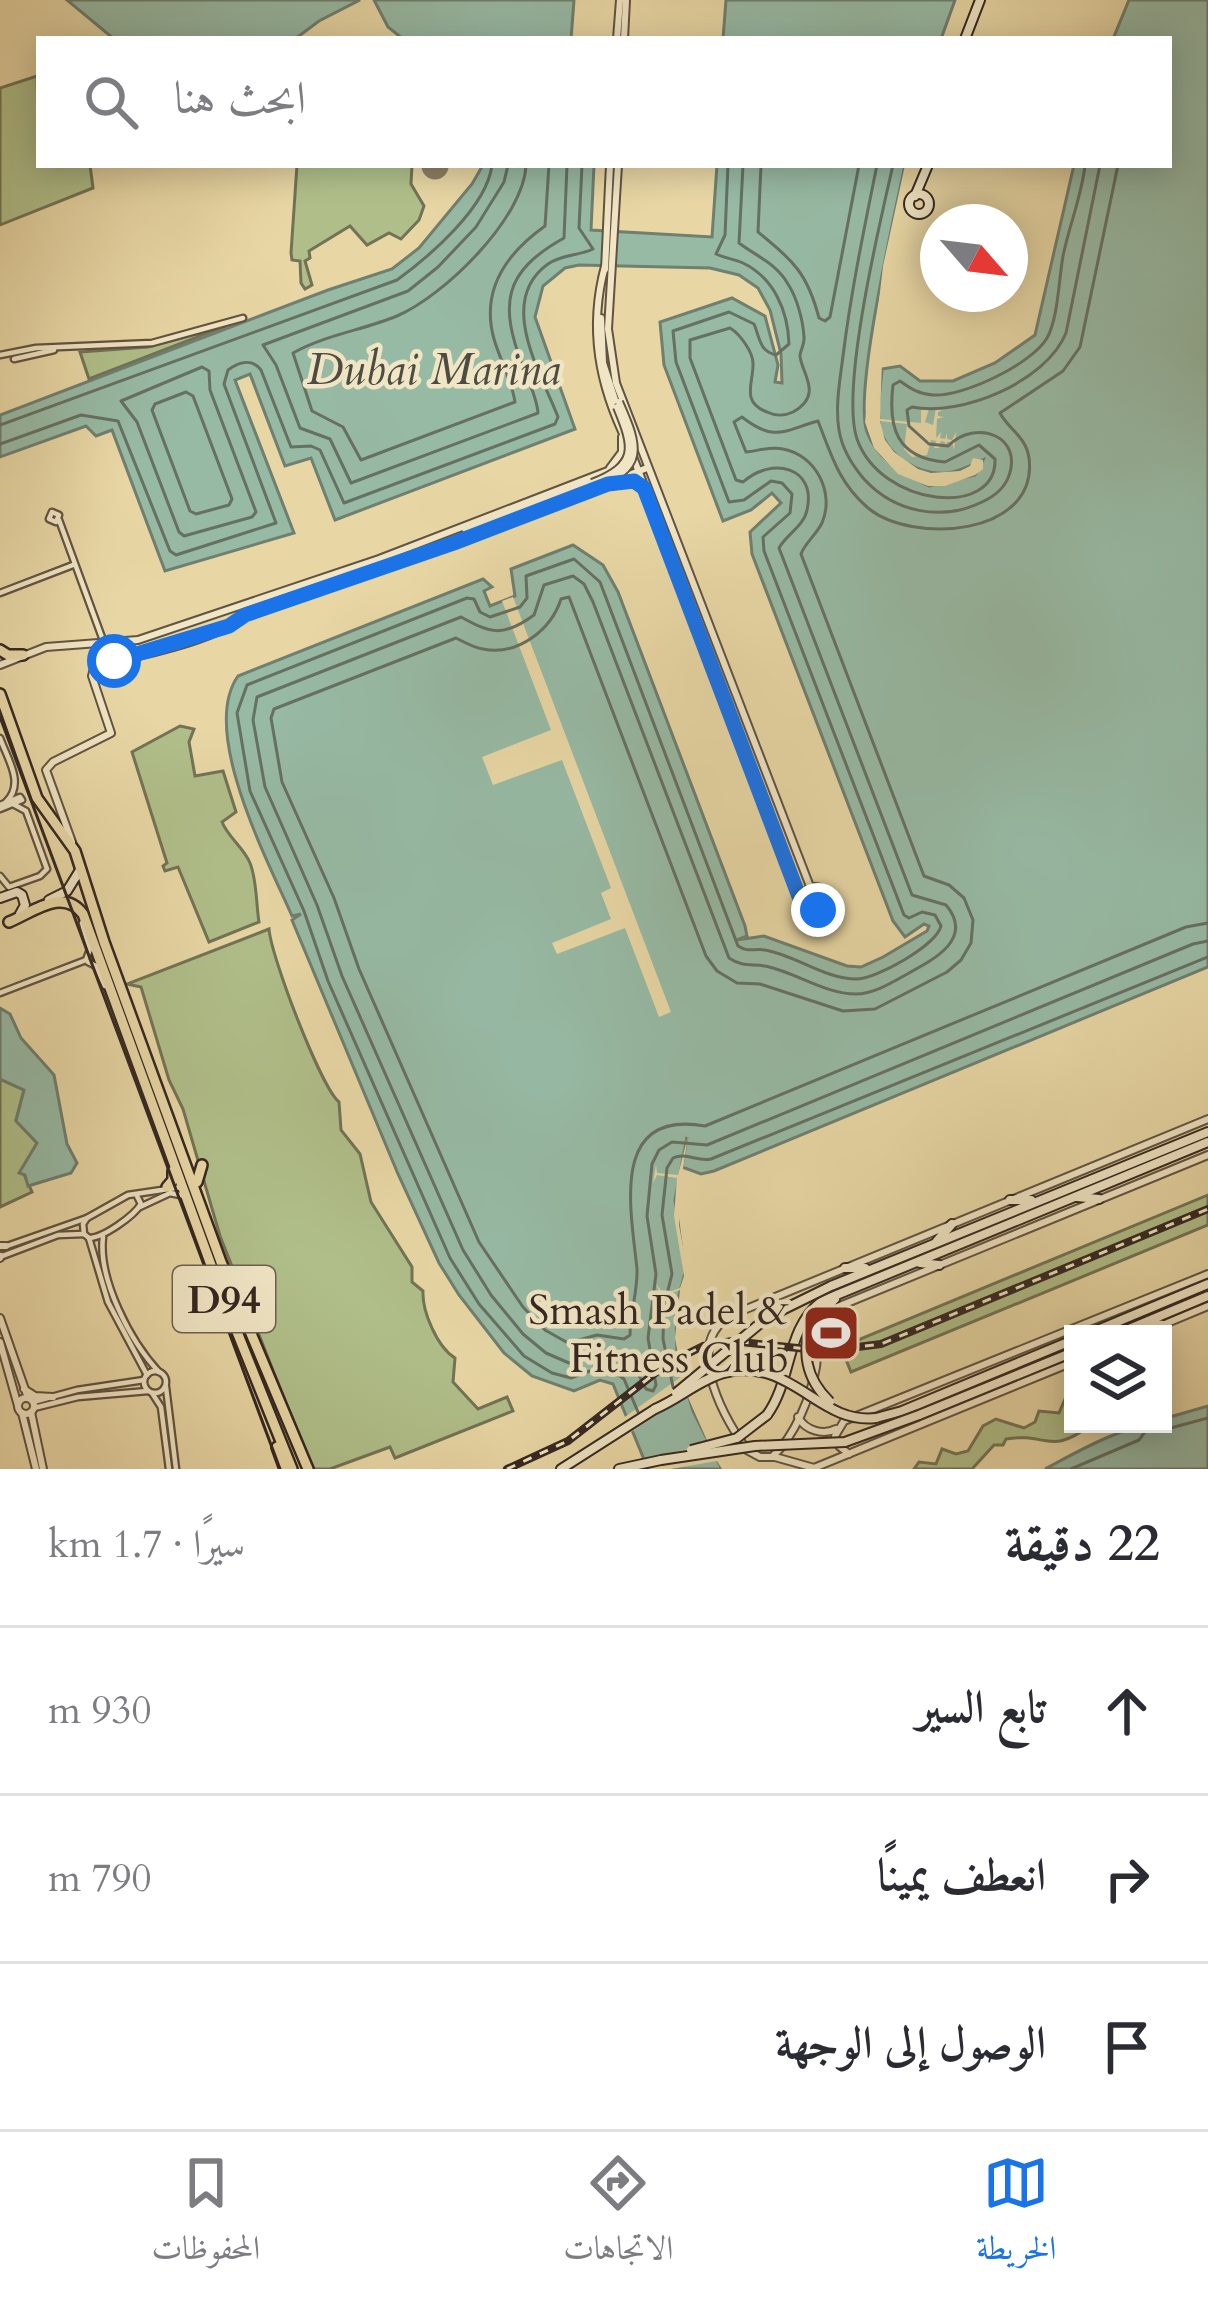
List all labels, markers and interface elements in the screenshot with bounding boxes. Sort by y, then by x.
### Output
search box [36,36,1172,168]
text: ابحث هنا [174,68,306,129]
icon: search [78,69,144,135]
north arrow [920,204,1028,312]
water label: Dubai Marina [307,339,561,400]
route start [87,634,141,688]
route end [791,883,845,937]
road number: D94 [173,1266,275,1332]
place label: Smash Padel & Fitness Club [528,1282,789,1387]
sports icon: Smash Padel & Fitness Club [800,1302,862,1364]
map controls [1064,1325,1172,1433]
button: layers [1064,1325,1172,1433]
text: 22 دقيقة [1005,1509,1160,1579]
text: سيرًا · 1.7 km [48,1518,245,1571]
text: تابع السير [916,1677,1046,1738]
icon: ahead [1094,1678,1160,1744]
text: 930 m [48,1684,151,1737]
text: انعطف يمينًا [877,1845,1046,1906]
icon: right [1094,1846,1160,1912]
text: 790 m [48,1852,151,1905]
text: الوصول إلى الوجهة [775,2013,1046,2074]
icon: arrive [1094,2014,1160,2080]
tab: المحفوظات [151,2150,260,2280]
tab: الاتجاهات [563,2150,673,2280]
tab: الخريطة [976,2150,1057,2280]

